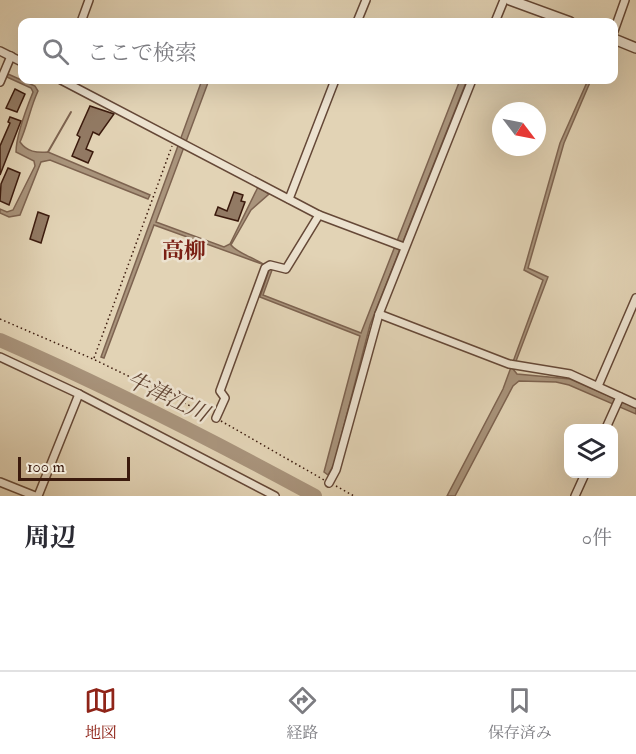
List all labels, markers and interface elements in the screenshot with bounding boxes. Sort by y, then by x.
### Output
search box [18,18,618,84]
icon: search [39,35,72,68]
text: ここで検索 [87,39,197,67]
north arrow [492,102,546,156]
district label: 高柳 [162,237,206,265]
water label: 牛津江川 [122,366,215,429]
map controls [564,424,618,478]
button: layers [564,424,618,478]
scale bar [18,454,130,482]
text: 100 m [27,457,65,477]
text: 周辺 [24,522,76,554]
text: 0件 [582,525,612,550]
tab: 地図 [84,684,117,743]
tab: 経路 [286,684,319,743]
tab: 保存済み [488,684,552,743]

